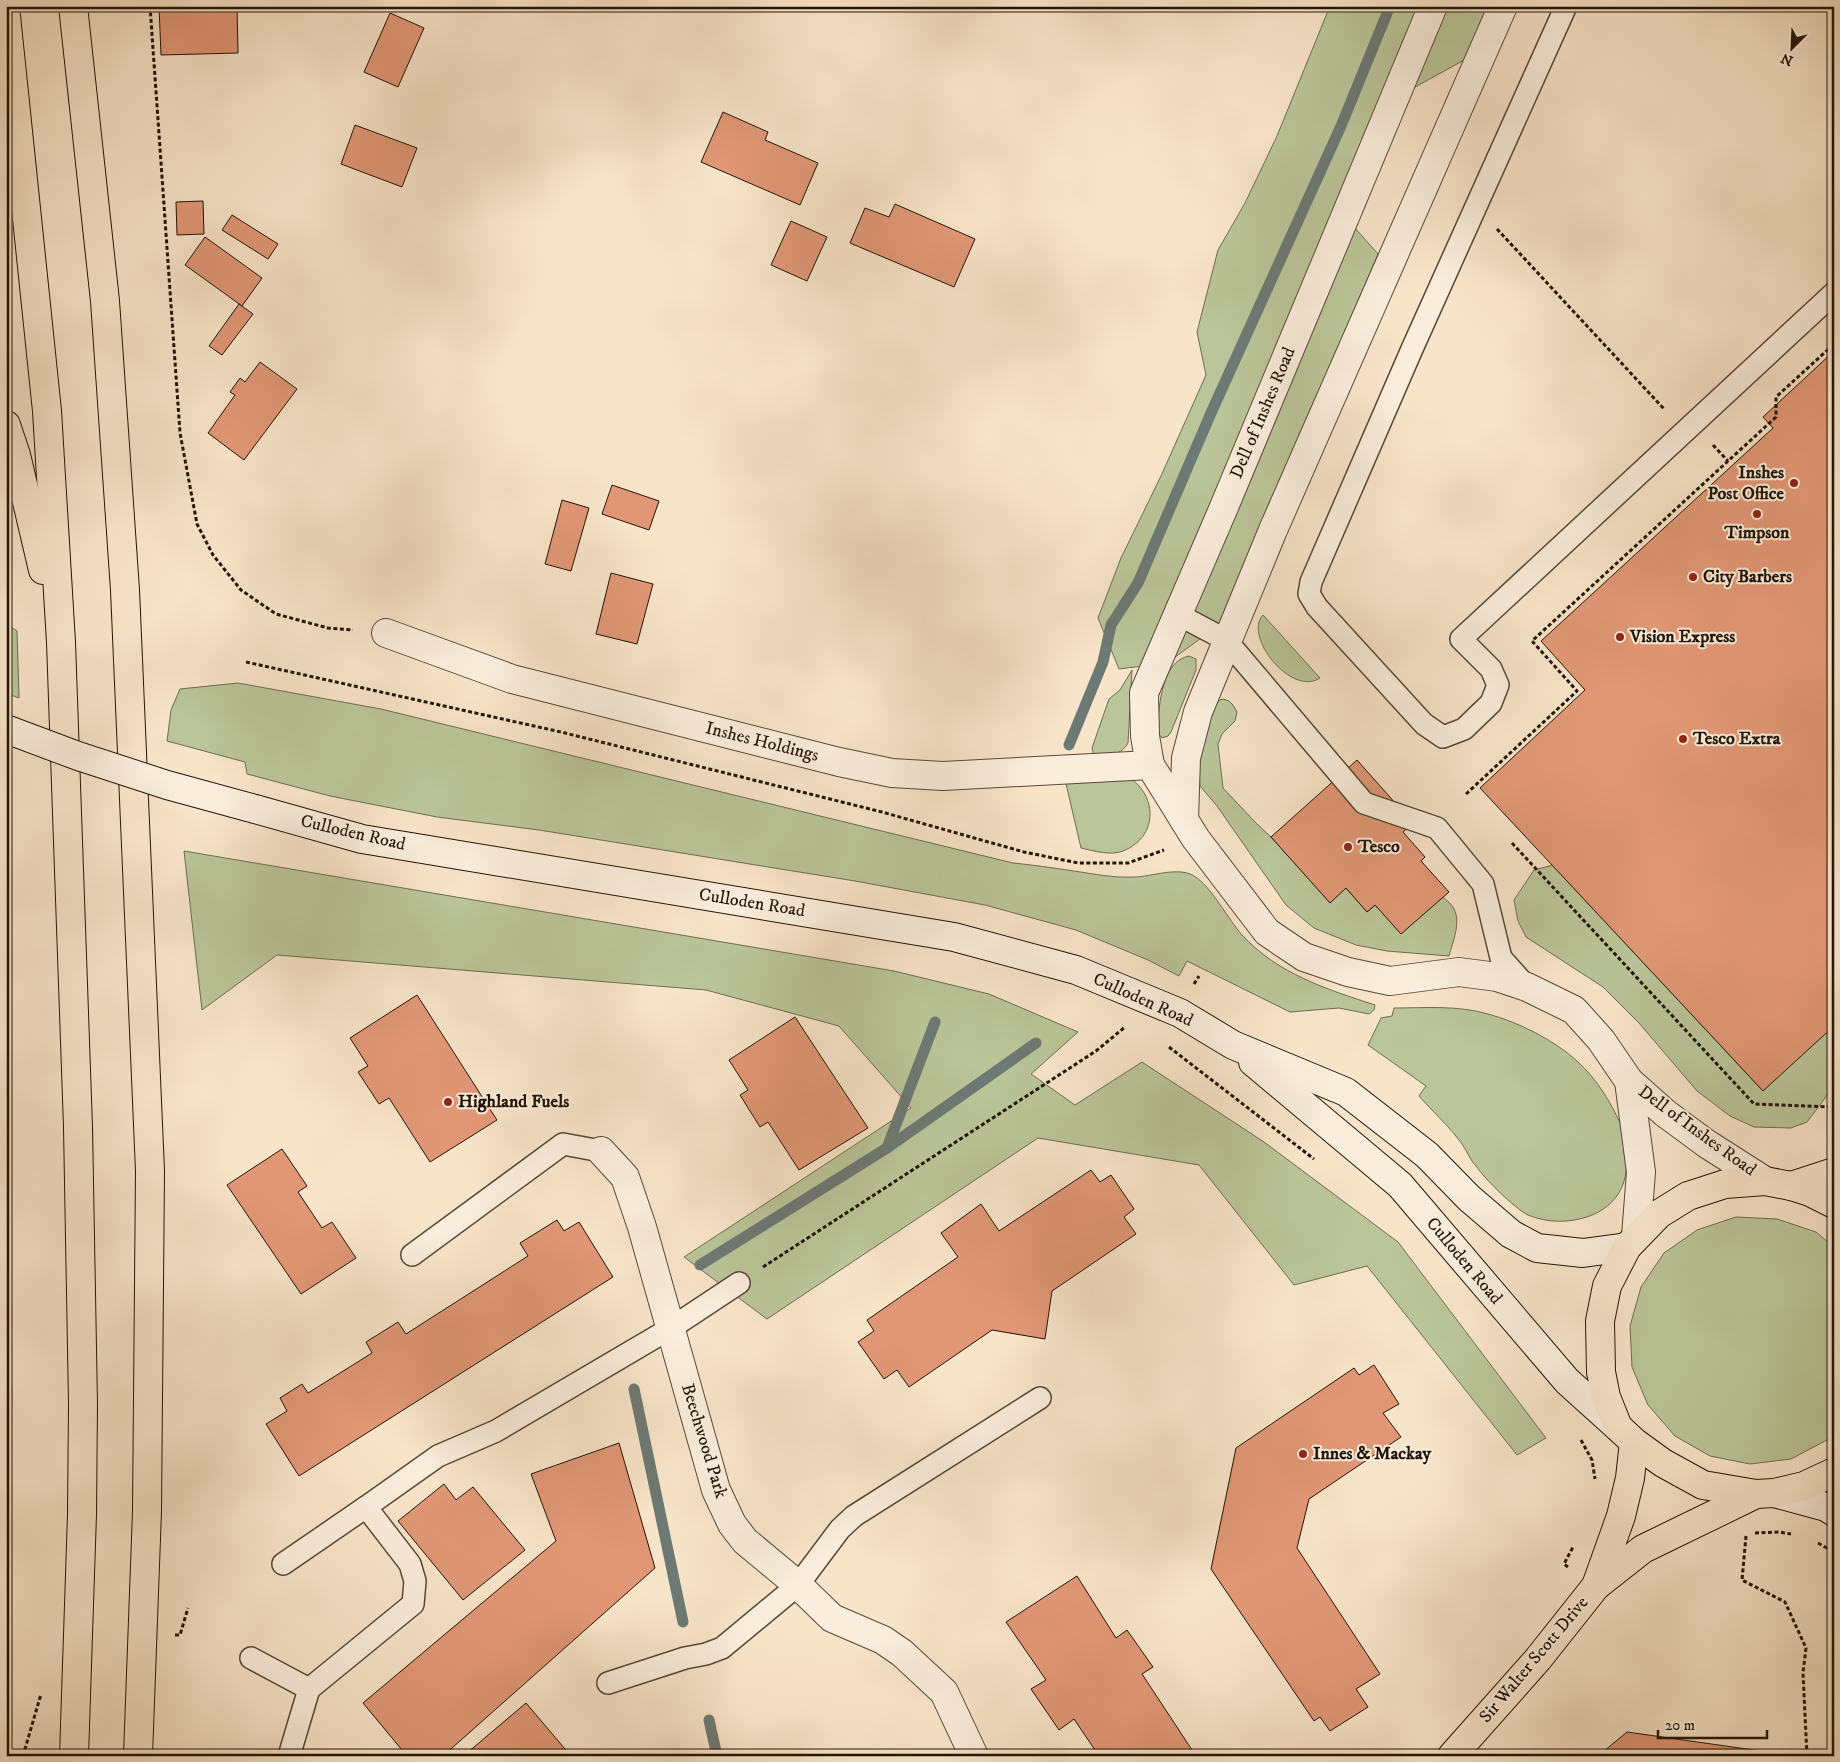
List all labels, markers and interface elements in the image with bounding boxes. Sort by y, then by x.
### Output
north arrow [1768,22,1818,72]
text: N [1778,48,1796,70]
street label: Dell of Inshes Road [1225,344,1301,482]
place label: Inshes Post Office [1708,462,1785,505]
marker: Inshes Post Office [1788,477,1800,489]
marker: Timpson [1751,508,1763,520]
place label: Timpson [1724,522,1790,544]
place label: City Barbers [1703,566,1792,588]
marker: City Barbers [1687,571,1699,583]
place label: Vision Express [1629,626,1735,648]
marker: Vision Express [1614,631,1626,643]
street label: Inshes Holdings [703,717,821,767]
place label: Tesco Extra [1692,728,1781,750]
marker: Tesco Extra [1677,733,1689,745]
street label: Culloden Road [298,810,408,856]
place label: Tesco [1357,836,1400,858]
marker: Tesco [1342,841,1354,853]
street label: Culloden Road [697,884,807,922]
street label: Culloden Road [1090,968,1196,1032]
street label: Dell of Inshes Road [1634,1081,1760,1181]
place label: Highland Fuels [458,1091,569,1113]
marker: Highland Fuels [442,1096,454,1108]
street label: Culloden Road [1421,1213,1507,1309]
street label: Beechwood Park [676,1381,732,1501]
place label: Innes & Mackay [1313,1443,1432,1465]
marker: Innes & Mackay [1297,1448,1309,1460]
street label: Sir Walter Scott Drive [1475,1592,1593,1728]
scale bar [1658,1707,1766,1739]
text: 20 m [1665,1716,1695,1735]

